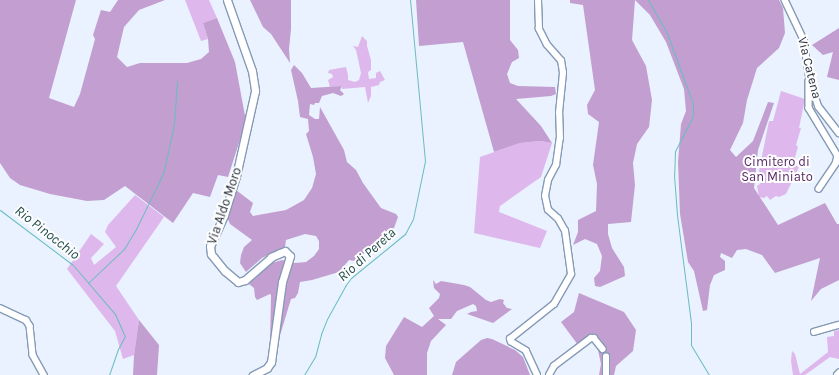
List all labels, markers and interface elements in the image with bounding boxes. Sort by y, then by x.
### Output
street label: Via Catena [794,35,824,101]
park label: Cimitero di San Miniato [741,155,813,186]
street label: Via Aldo Moro [205,165,245,247]
water label: Rio Pinocchio [11,202,83,264]
water label: Rio di Pereta [335,225,399,285]

